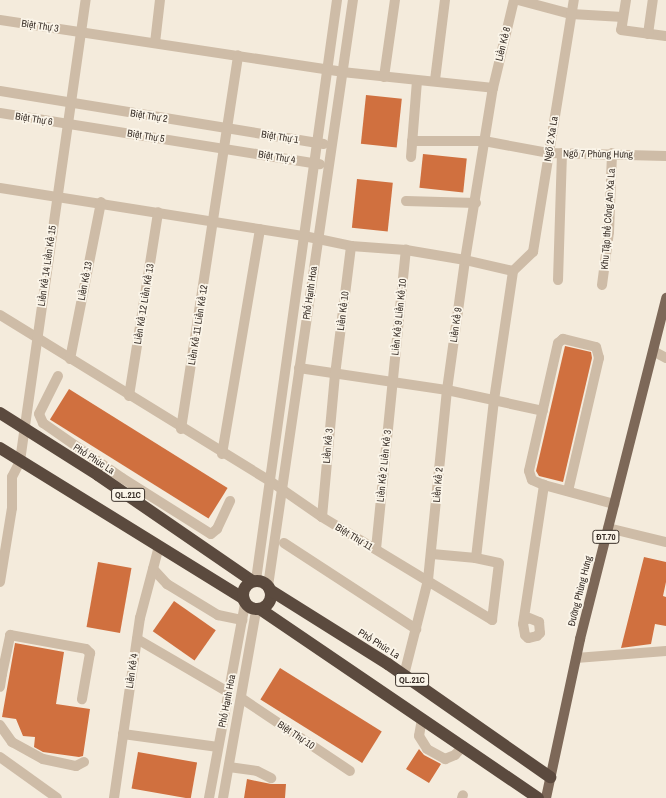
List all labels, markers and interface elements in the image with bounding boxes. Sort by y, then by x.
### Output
street label: Biệt Thự 3 [20,17,60,35]
street label: Liền Kề 8 [493,26,513,62]
street label: Biệt Thự 2 [129,107,169,125]
street label: Biệt Thự 6 [14,110,54,128]
street label: Ngõ 2 Xa La [542,116,560,162]
street label: Biệt Thự 5 [126,127,166,145]
street label: Biệt Thự 1 [260,128,300,146]
street label: Ngõ 7 Phùng Hưng [563,147,633,161]
street label: Biệt Thự 4 [257,148,297,166]
street label: Khu Tập thể Công An Xa La [598,168,618,270]
street label: Liền Kề 14 Liền Kề 15 [35,225,59,307]
street label: Liền Kề 13 [75,260,95,302]
street label: Liền Kề 12 Liền Kề 13 [132,263,156,345]
street label: Phố Hạnh Hoa [300,266,320,320]
street label: Liền Kề 9 Liền Kề 10 [389,278,409,356]
street label: Liền Kề 11 Liền Kề 12 [186,284,210,366]
street label: Liền Kề 10 [335,291,351,331]
street label: Liền Kề 9 [448,307,464,343]
street label: Liền Kề 3 [320,428,336,464]
street label: Liền Kề 2 Liền Kề 3 [374,429,394,503]
street label: Phố Phúc La [71,441,117,477]
street label: Liền Kề 2 [430,467,446,503]
road number: QL.21C [111,488,145,502]
street label: Biệt Thự 11 [333,521,375,553]
road number: ĐT.70 [592,530,620,544]
street label: Đường Phùng Hưng [565,555,595,627]
street label: Phố Phúc La [356,626,402,662]
street label: Liền Kề 4 [124,653,140,689]
street label: Phố Hạnh Hoa [216,673,238,729]
road number: QL.21C [395,673,429,687]
street label: Biệt Thự 10 [275,718,317,752]

